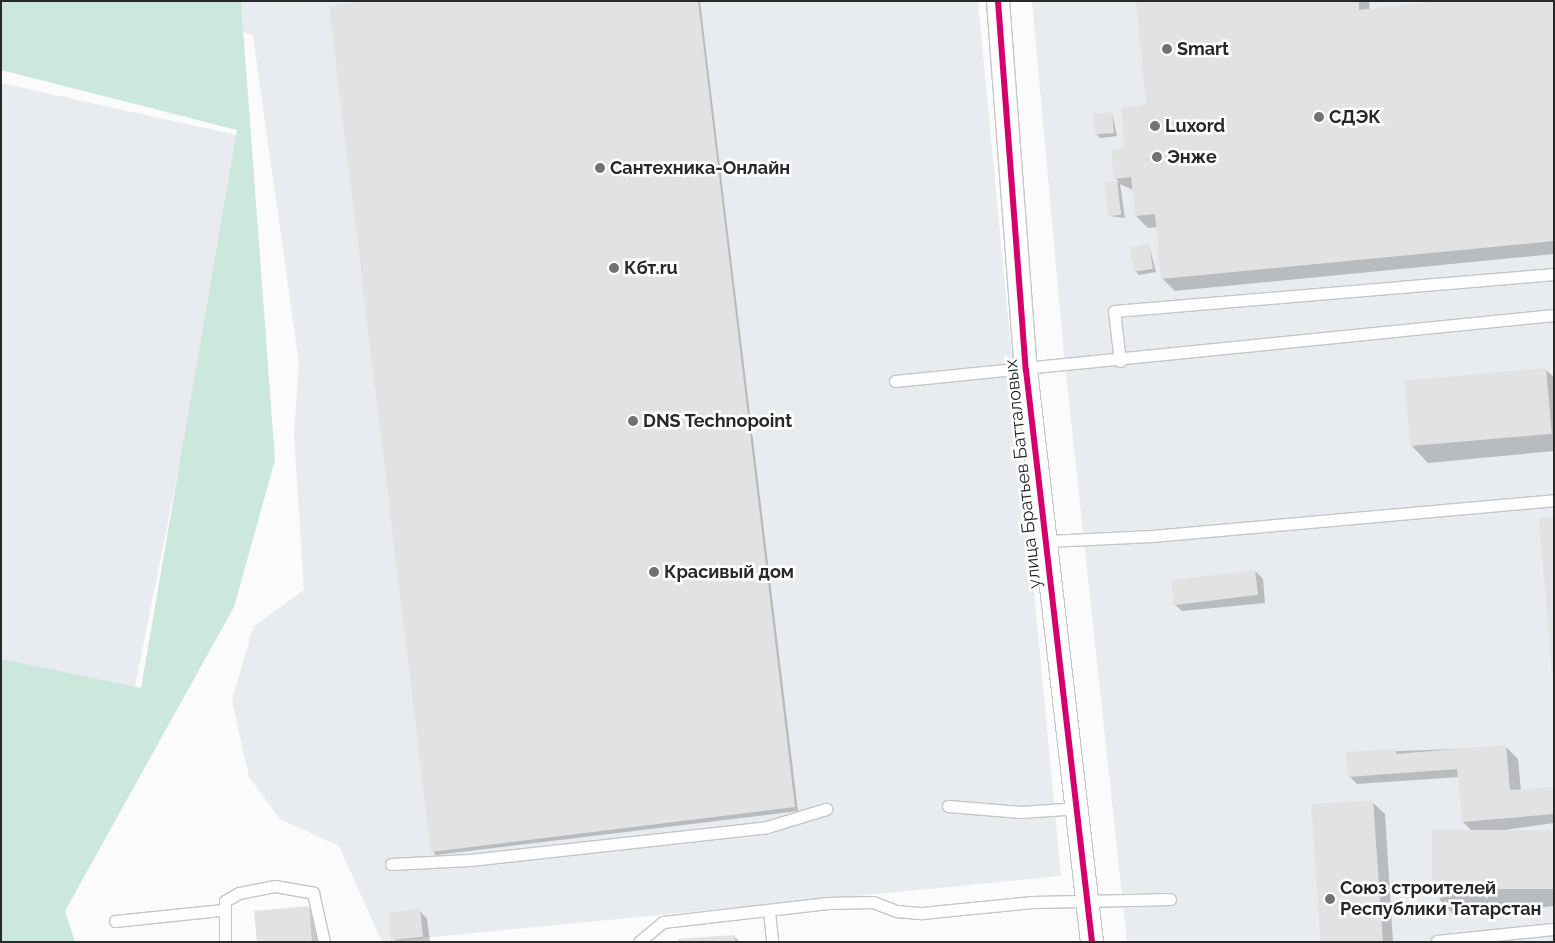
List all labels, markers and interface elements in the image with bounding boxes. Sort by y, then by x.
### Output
place label: Smart [1177,38,1229,60]
marker: Smart [1161,43,1173,55]
place label: СДЭК [1329,106,1381,128]
marker: СДЭК [1313,111,1325,123]
place label: Luxord [1165,115,1225,137]
marker: Luxord [1149,120,1161,132]
place label: Энже [1167,146,1217,168]
marker: Энже [1151,151,1163,163]
place label: Сантехника-Онлайн [610,157,790,179]
marker: Сантехника-Онлайн [594,162,606,174]
place label: Кбт.ru [624,257,678,279]
marker: Кбт.ru [608,262,620,274]
street label: улица Братьев Батталовых [1000,358,1046,590]
place label: DNS Technopoint [643,410,793,432]
marker: DNS Technopoint [627,415,639,427]
place label: Красивый дом [664,561,794,583]
marker: Красивый дом [648,566,660,578]
place label: Союз строителей Республики Татарстан [1340,878,1542,921]
marker: Союз строителей Республики Татарстан [1324,893,1336,905]

